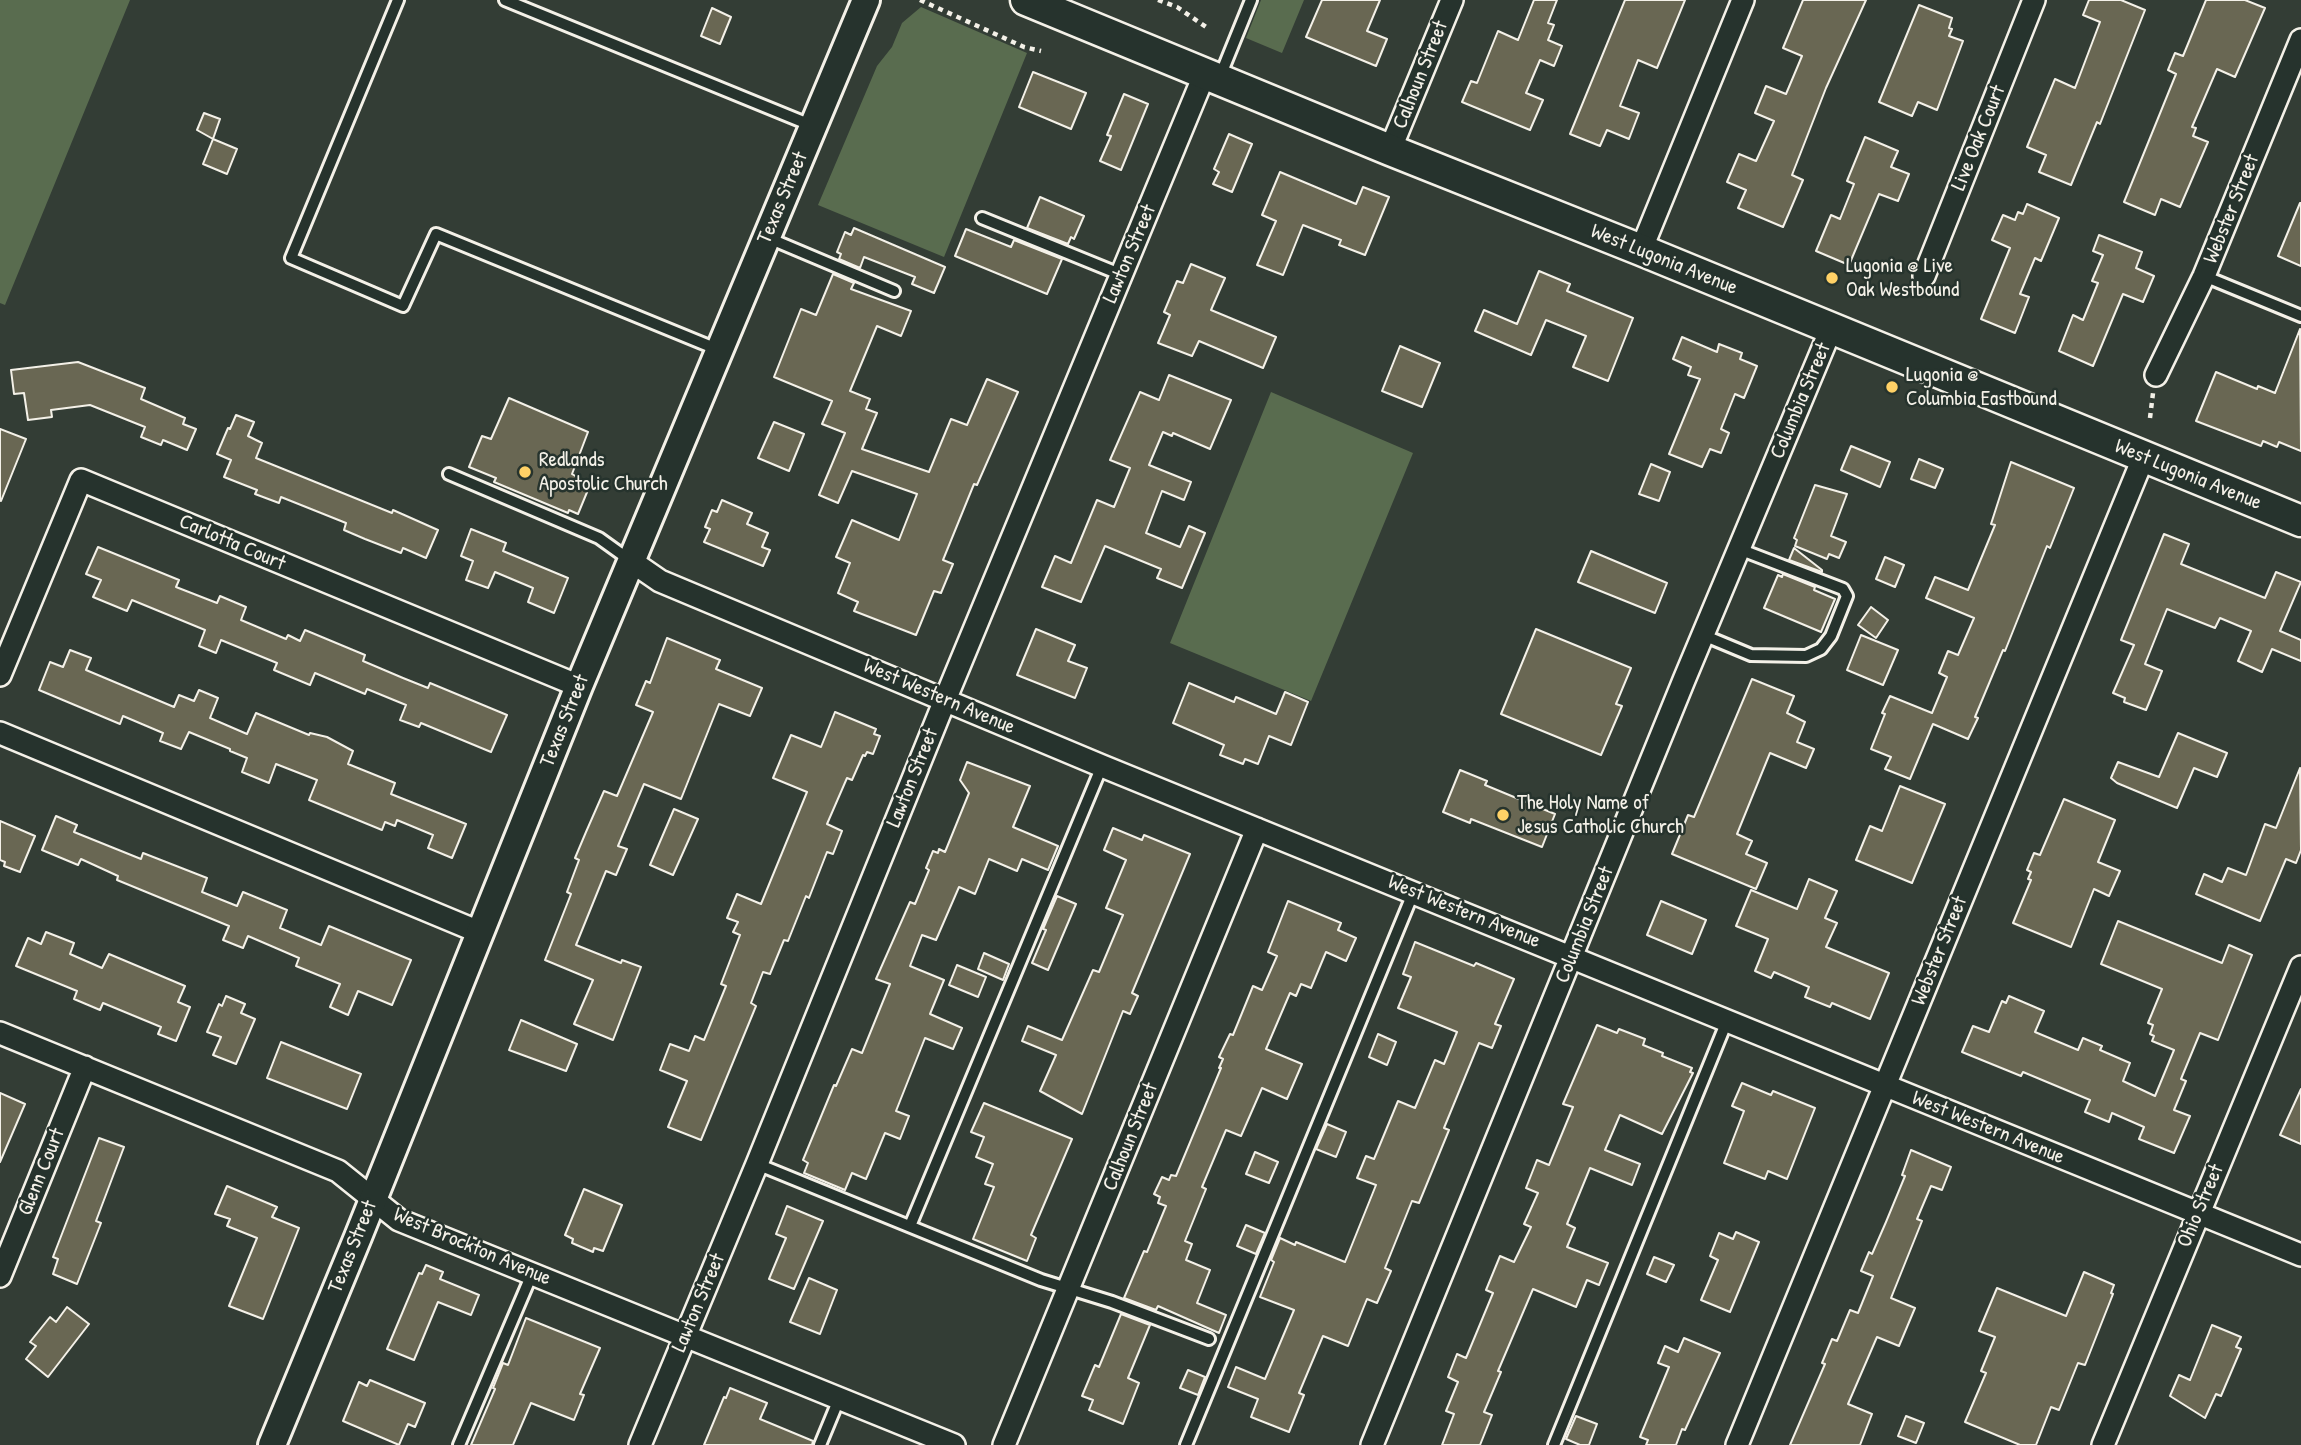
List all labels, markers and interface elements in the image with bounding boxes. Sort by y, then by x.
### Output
street label: Calhoun Street [1388,17,1454,133]
street label: Live Oak Court [1946,82,2012,194]
street label: Texas Street [752,148,814,248]
street label: Webster Street [2199,151,2265,267]
street label: Lawton Street [1098,201,1162,307]
street label: West Lugonia Avenue [1587,219,1741,301]
place label: Lugonia @ Live Oak Westbound [1846,253,1959,303]
marker: Lugonia @ Live Oak Westbound [1824,270,1840,286]
street label: Columbia Street [1765,339,1837,463]
place label: Lugonia @ Columbia Eastbound [1906,362,2057,412]
marker: Lugonia @ Columbia Eastbound [1884,379,1900,395]
street label: West Lugonia Avenue [2111,434,2265,516]
place label: Redlands Apostolic Church [539,447,668,497]
marker: Redlands Apostolic Church [517,464,533,480]
street label: Carlotta Court [175,509,289,577]
street label: West Western Avenue [859,654,1019,740]
street label: Texas Street [535,671,595,771]
street label: Lawton Street [882,725,944,831]
place label: The Holy Name of Jesus Catholic Church [1517,790,1684,840]
marker: The Holy Name of Jesus Catholic Church [1495,807,1511,823]
street label: Columbia Street [1550,863,1620,987]
street label: West Western Avenue [1384,870,1544,954]
street label: Webster Street [1907,893,1973,1009]
street label: Calhoun Street [1098,1079,1164,1195]
street label: West Western Avenue [1908,1086,2068,1170]
street label: Glenn Court [13,1125,71,1219]
street label: Ohio Street [2172,1161,2230,1251]
street label: Texas Street [323,1197,383,1297]
street label: West Brockton Avenue [389,1202,555,1292]
street label: Lawton Street [667,1250,731,1356]

